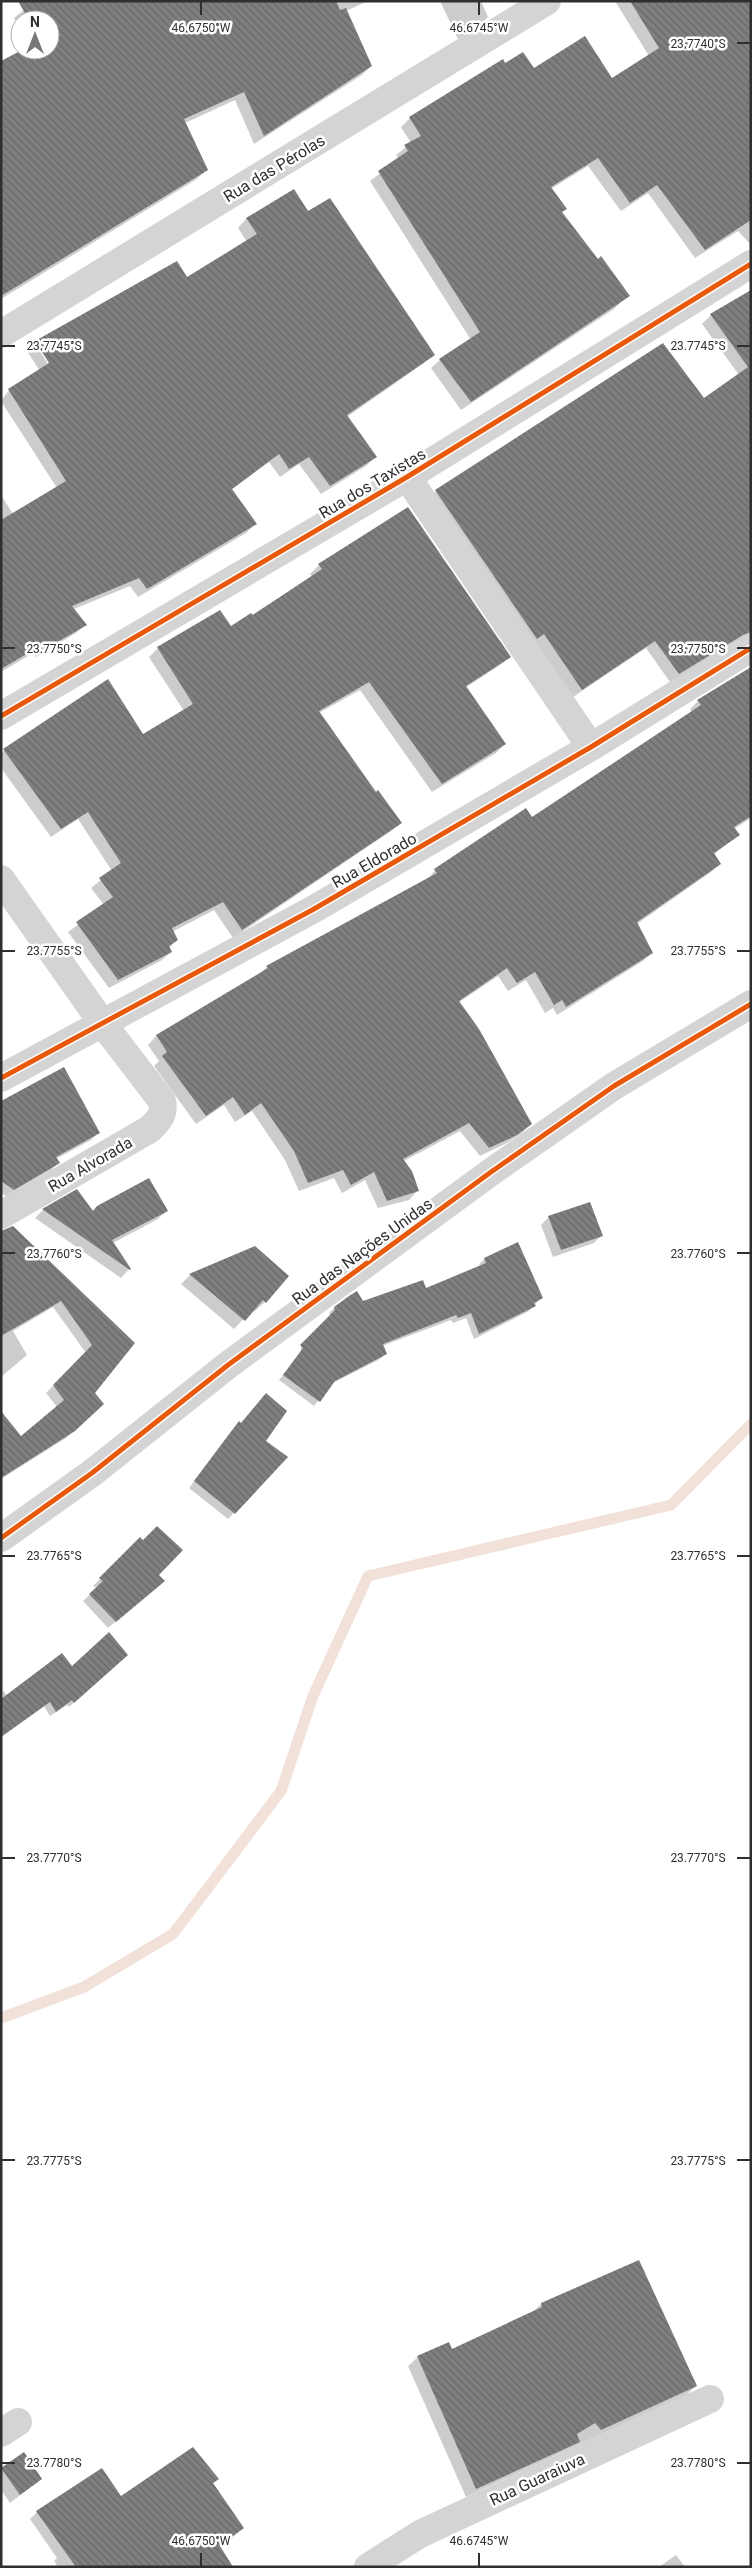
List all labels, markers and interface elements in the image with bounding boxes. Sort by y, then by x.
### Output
north arrow [10,10,60,60]
text: N [30,14,40,30]
text: 46.6750°W [172,21,231,35]
text: 46.6745°W [450,21,509,35]
text: 23.7740°S [670,37,726,51]
street label: Rua das Pérolas [220,131,328,206]
text: 23.7745°S [26,339,82,353]
text: 23.7745°S [670,339,726,353]
street label: Rua dos Taxistas [315,444,429,523]
text: 23.7750°S [26,642,82,656]
text: 23.7750°S [670,642,726,656]
street label: Rua Eldorado [329,829,420,892]
text: 23.7755°S [26,944,82,958]
text: 23.7755°S [670,944,726,958]
street label: Rua Alvorada [45,1133,136,1196]
street label: Rua das Nações Unidas [288,1194,436,1309]
text: 23.7760°S [26,1247,82,1261]
text: 23.7760°S [670,1247,726,1261]
text: 23.7765°S [26,1549,82,1563]
text: 23.7765°S [670,1549,726,1563]
text: 23.7770°S [26,1851,82,1865]
text: 23.7770°S [670,1851,726,1865]
text: 23.7775°S [26,2154,82,2168]
text: 23.7775°S [670,2154,726,2168]
street label: Rua Guaraiuva [487,2449,588,2510]
text: 23.7780°S [26,2456,82,2470]
text: 23.7780°S [670,2456,726,2470]
text: 46.6750°W [172,2534,231,2548]
text: 46.6745°W [450,2534,509,2548]

